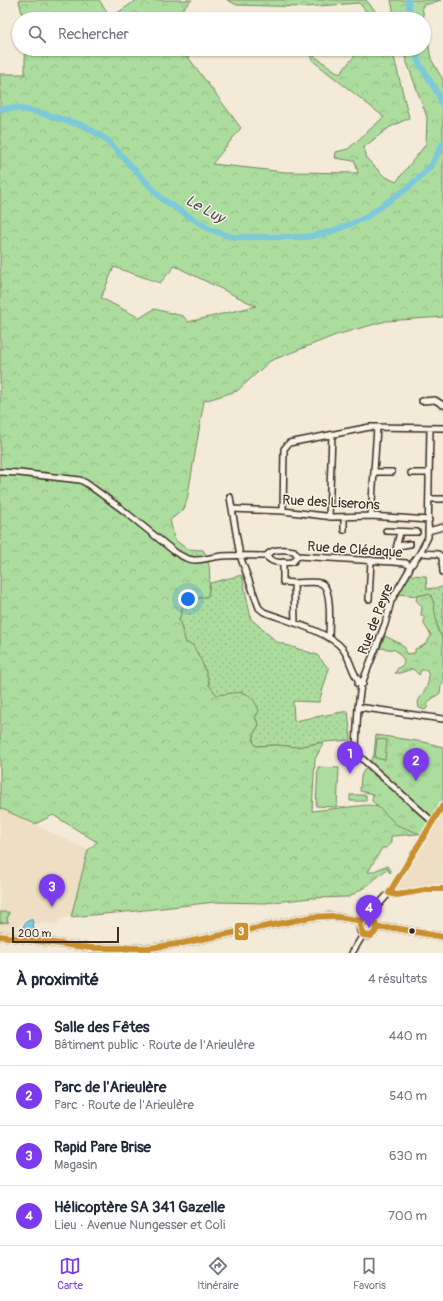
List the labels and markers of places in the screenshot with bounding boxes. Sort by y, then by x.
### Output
pin: 1 [337,741,363,774]
pin: 2 [403,748,429,781]
pin: 3 [39,874,65,907]
pin: 4 [356,895,382,928]
unlabelled marker [407,926,417,936]

